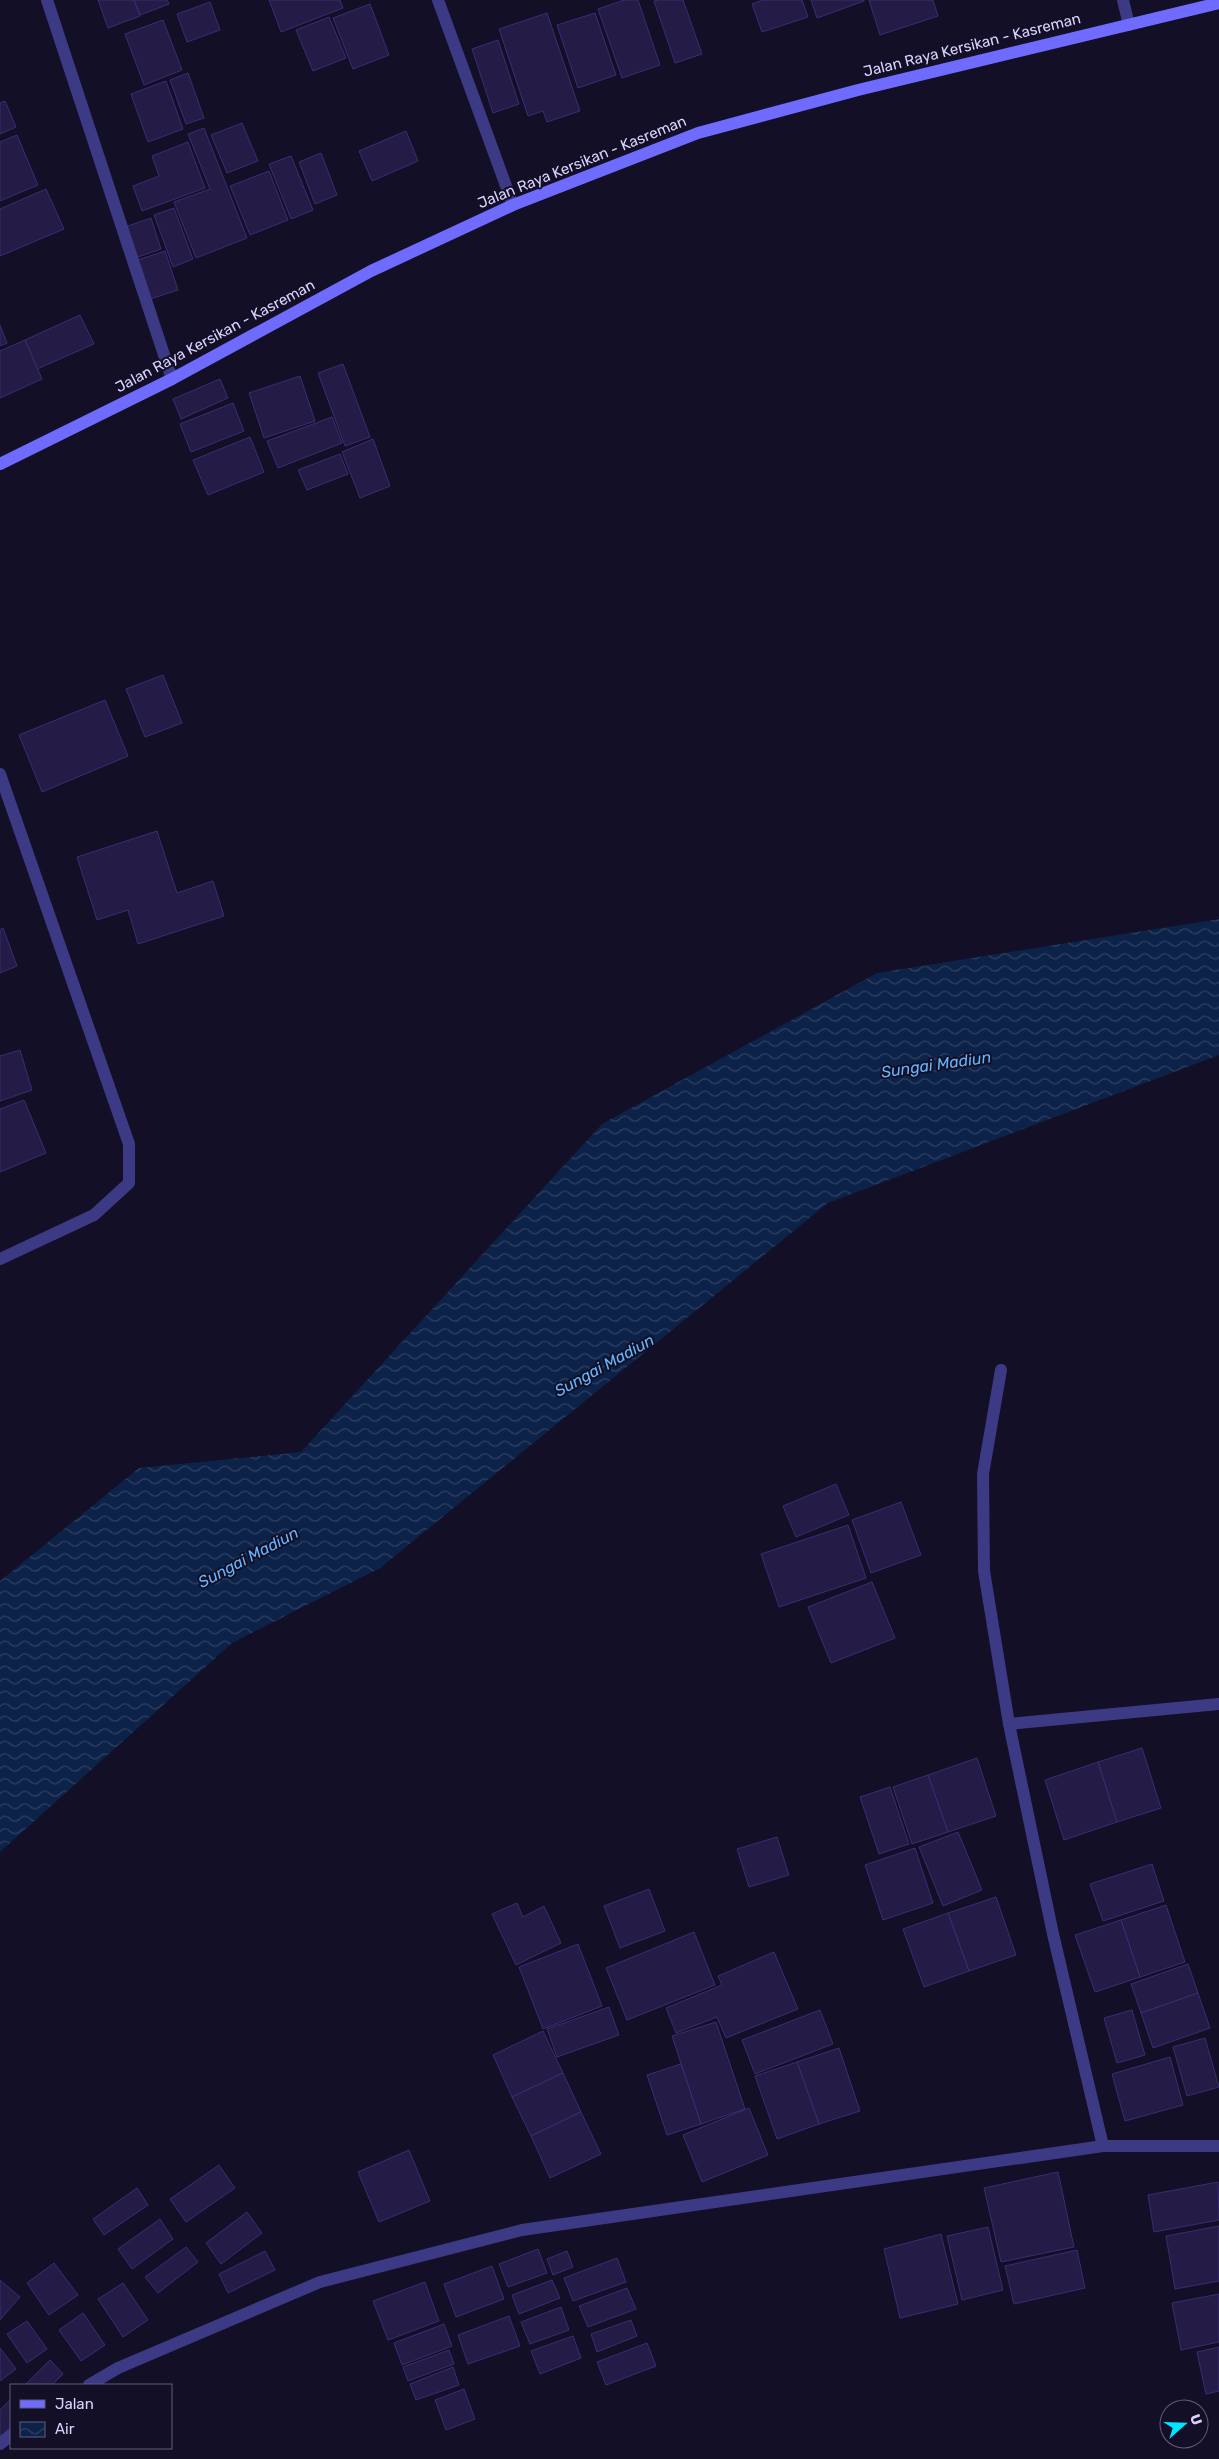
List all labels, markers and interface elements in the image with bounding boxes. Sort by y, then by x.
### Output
street label: Jalan Raya Kersikan - Kasreman [861,9,1083,81]
street label: Jalan Raya Kersikan - Kasreman [475,112,689,212]
street label: Jalan Raya Kersikan - Kasreman [112,276,318,396]
water label: Sungai Madiun [880,1047,992,1082]
water label: Sungai Madiun [551,1330,657,1401]
water label: Sungai Madiun [195,1523,302,1592]
legend [10,2384,172,2449]
text: Jalan [55,2395,94,2413]
north arrow [1159,2399,1209,2449]
text: U [1186,2412,1205,2427]
text: Air [55,2420,75,2438]

